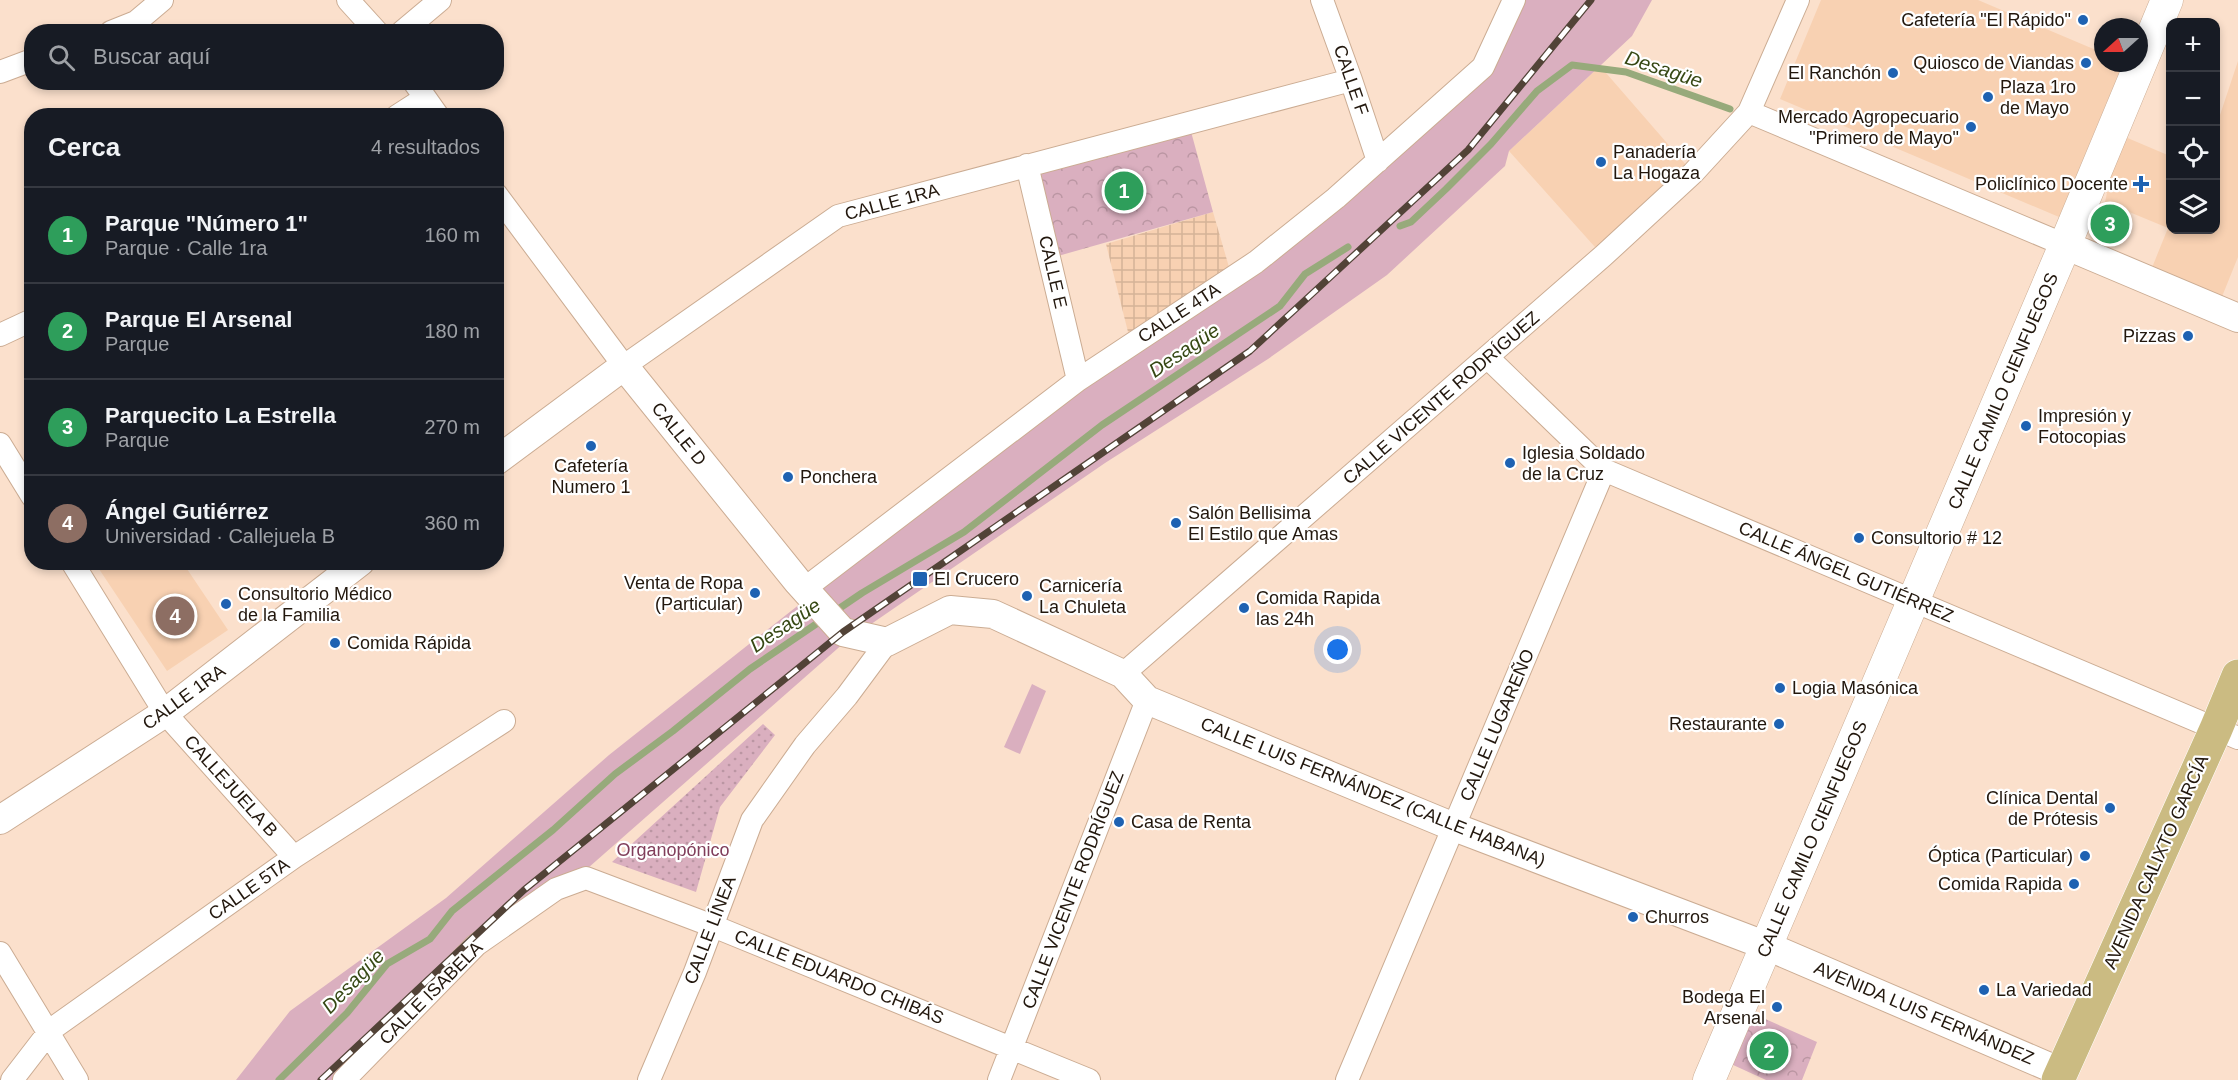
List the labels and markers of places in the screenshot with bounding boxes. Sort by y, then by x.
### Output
place label: Cafetería "El Rápido" [1901,10,2071,30]
marker: Cafetería "El Rápido" [2076,13,2090,27]
place label: Quiosco de Viandas [1913,53,2074,73]
marker: Quiosco de Viandas [2079,56,2093,70]
place label: El Ranchón [1788,63,1881,83]
marker: El Ranchón [1886,66,1900,80]
place label: Plaza 1ro de Mayo [2000,77,2076,118]
marker: Plaza 1ro de Mayo [1981,90,1995,104]
place label: Mercado Agropecuario "Primero de Mayo" [1778,107,1959,148]
marker: Mercado Agropecuario "Primero de Mayo" [1964,120,1978,134]
place label: Panadería La Hogaza [1613,142,1701,183]
marker: Panadería La Hogaza [1594,155,1608,169]
pin: 1 [1104,168,1144,213]
place label: Policlínico Docente [1975,174,2128,194]
marker: Policlínico Docente [2132,175,2150,193]
pin: 3 [2090,202,2130,246]
place label: Pizzas [2123,326,2176,346]
marker: Pizzas [2181,329,2195,343]
place label: Impresión y Fotocopias [2038,406,2131,447]
marker: Impresión y Fotocopias [2019,419,2033,433]
marker: Cafetería Numero 1 [584,439,598,453]
place label: Iglesia Soldado de la Cruz [1522,443,1645,484]
place label: Cafetería Numero 1 [551,456,631,497]
marker: Iglesia Soldado de la Cruz [1503,456,1517,470]
place label: Ponchera [800,467,878,487]
marker: Ponchera [781,470,795,484]
place label: Salón Bellisima El Estilo que Amas [1188,503,1338,544]
marker: Salón Bellisima El Estilo que Amas [1169,516,1183,530]
place label: Consultorio # 12 [1871,528,2002,548]
marker: Consultorio # 12 [1852,531,1866,545]
place label: El Crucero [934,569,1019,589]
marker: El Crucero [911,570,929,588]
place label: Venta de Ropa (Particular) [624,573,744,614]
place label: Carnicería La Chuleta [1039,576,1127,617]
place label: Consultorio Médico de la Familia [238,584,392,625]
marker: Venta de Ropa (Particular) [748,586,762,600]
place label: Comida Rapida las 24h [1256,588,1381,629]
marker: Carnicería La Chuleta [1020,589,1034,603]
pin: 4 [156,594,195,638]
marker: Consultorio Médico de la Familia [219,597,233,611]
marker: Comida Rapida las 24h [1237,601,1251,615]
place label: Comida Rápida [347,633,472,653]
marker: Comida Rápida [328,636,342,650]
place label: Logia Masónica [1792,678,1919,698]
marker: Logia Masónica [1773,681,1787,695]
place label: Restaurante [1669,714,1767,734]
marker: Restaurante [1772,717,1786,731]
place label: Clínica Dental de Prótesis [1986,788,2098,829]
marker: Clínica Dental de Prótesis [2103,801,2117,815]
place label: Casa de Renta [1131,812,1252,832]
marker: Casa de Renta [1112,815,1126,829]
place label: Óptica (Particular) [1928,845,2073,866]
marker: Óptica (Particular) [2078,849,2092,863]
place label: Comida Rapida [1938,874,2063,894]
marker: Comida Rapida [2067,877,2081,891]
place label: Churros [1645,907,1709,927]
marker: Churros [1626,910,1640,924]
place label: La Variedad [1996,980,2092,1000]
marker: La Variedad [1977,983,1991,997]
place label: Bodega El Arsenal [1682,987,1765,1028]
marker: Bodega El Arsenal [1770,1000,1784,1014]
pin: 2 [1750,1028,1788,1074]

